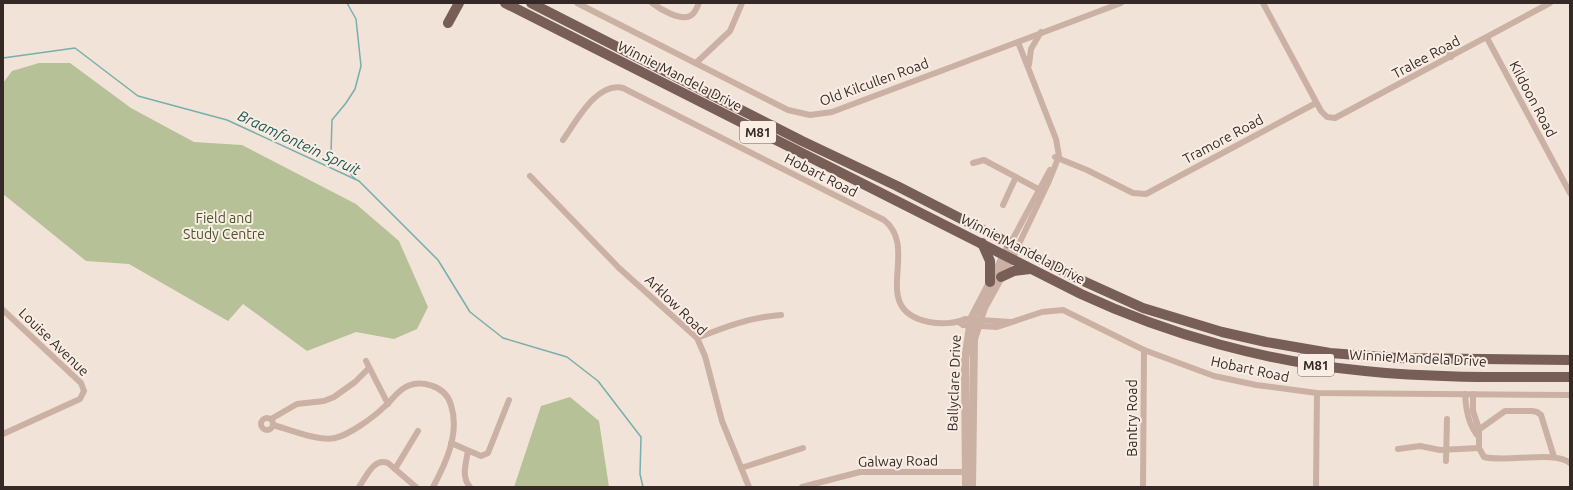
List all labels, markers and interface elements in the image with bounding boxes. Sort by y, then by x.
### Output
street label: Tralee Road [1389,32,1463,82]
street label: Winnie Mandela Drive [615,38,745,114]
street label: Old Kilcullen Road [817,55,931,109]
street label: Kildoon Road [1506,58,1560,140]
water label: Braamfontein Spruit [235,107,363,179]
street label: Tramore Road [1180,111,1266,167]
road number: M81 [740,121,776,143]
street label: Hobart Road [782,150,860,200]
park label: Field and Study Centre [183,210,265,242]
street label: Winnie Mandela Drive [958,211,1088,287]
street label: Arklow Road [642,272,710,338]
street label: Louise Avenue [16,305,92,379]
street label: Ballyclare Drive [944,334,964,432]
street label: Winnie Mandela Drive [1349,346,1487,370]
street label: Hobart Road [1209,353,1291,385]
road number: M81 [1298,354,1334,376]
street label: Bantry Road [1124,379,1140,457]
street label: Galway Road [858,452,938,470]

